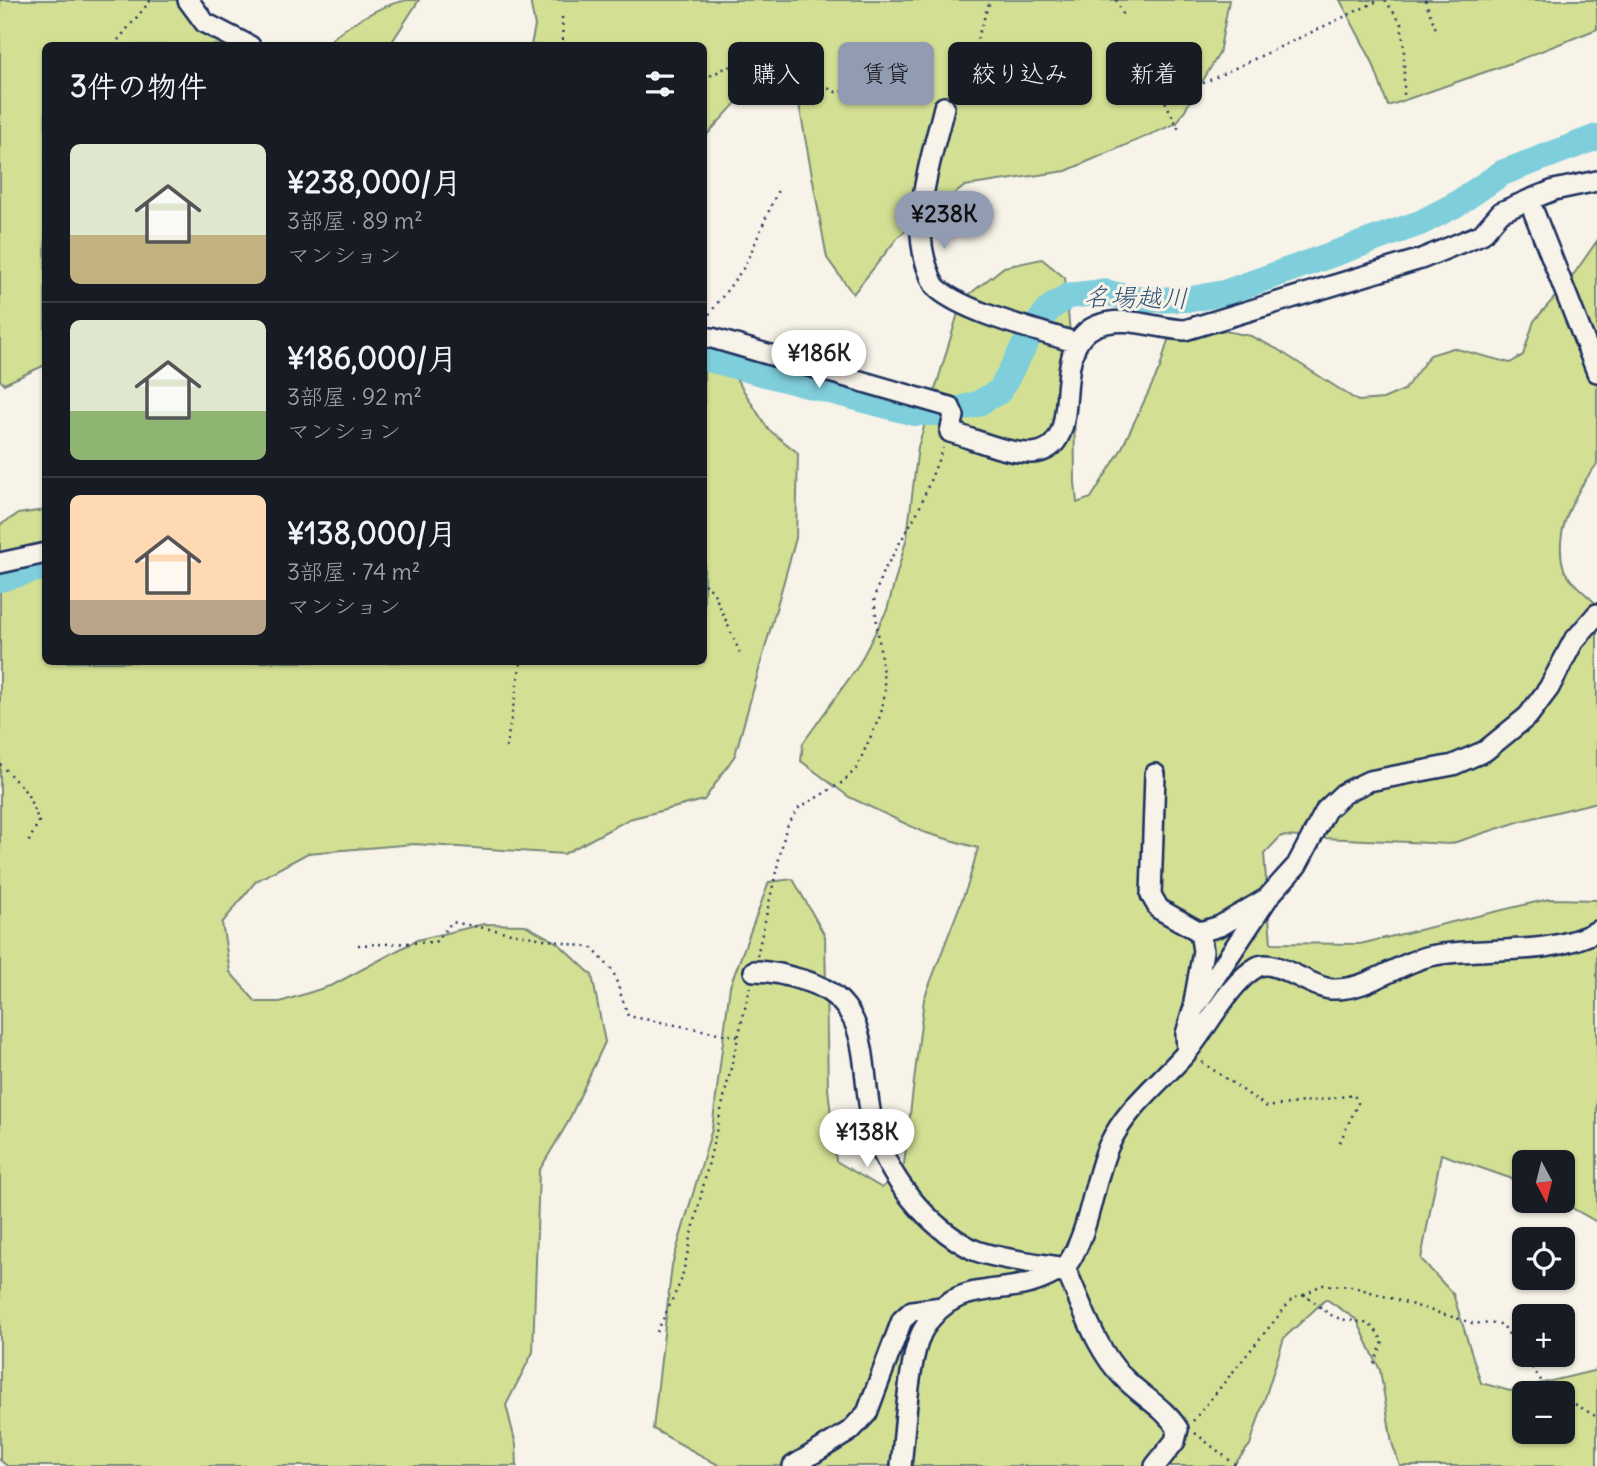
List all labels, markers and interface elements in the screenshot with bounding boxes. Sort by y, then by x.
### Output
chip: 購入 [728,42,824,105]
chip: 賃貸 [838,42,934,105]
chip: 絞り込み [948,42,1092,105]
chip: 新着 [1106,42,1202,105]
icon: filters [641,65,679,103]
text: 3件の物件 [70,67,207,105]
text: ¥238,000/月 [287,163,461,201]
icon: home [126,172,210,256]
pin: ¥238K [895,191,993,251]
text: ¥238K [911,199,977,228]
text: 3部屋 · 89 m² [287,206,423,235]
text: マンション [287,240,401,269]
water label: 名場越川 [1084,280,1188,314]
pin: ¥186K [770,330,868,390]
text: ¥186K [787,338,851,367]
text: ¥186,000/月 [287,339,457,377]
icon: home [126,348,210,432]
text: 3部屋 · 92 m² [287,382,422,411]
text: マンション [287,416,401,445]
text: ¥138,000/月 [287,514,457,552]
icon: home [126,523,210,607]
text: 3部屋 · 74 m² [287,557,420,586]
text: マンション [287,591,401,620]
pin: ¥138K [818,1110,916,1169]
text: ¥138K [835,1117,899,1146]
north arrow [1512,1150,1575,1213]
map controls [1512,1150,1575,1444]
button: locate [1512,1227,1575,1290]
button: + [1512,1304,1575,1367]
button: − [1512,1381,1575,1444]

